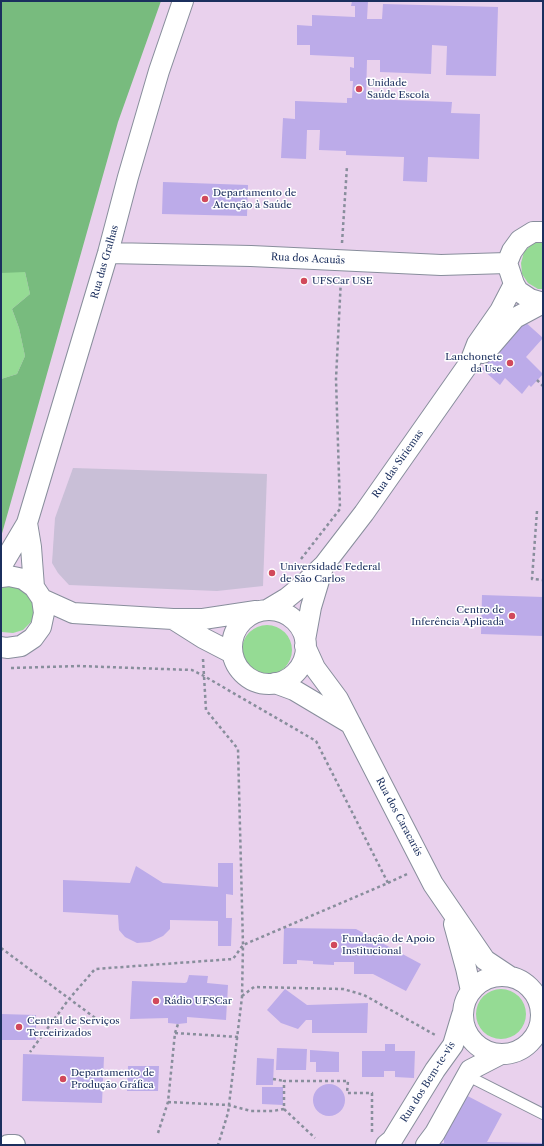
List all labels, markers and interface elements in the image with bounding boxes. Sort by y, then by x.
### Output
place label: Unidade Saúde Escola [367,77,429,100]
marker: Unidade Saúde Escola [354,84,364,94]
place label: Departamento de Atenção à Saúde [213,187,296,210]
marker: Departamento de Atenção à Saúde [200,194,210,204]
street label: Rua das Gralhas [89,224,121,300]
street label: Rua dos Acauãs [271,251,345,267]
place label: UFSCar USE [312,275,373,287]
marker: UFSCar USE [299,276,309,286]
place label: Lanchonete da Use [445,351,502,374]
marker: Lanchonete da Use [505,358,515,368]
street label: Rua das Siriemas [370,428,426,500]
place label: Universidade Federal de São Carlos [280,561,380,584]
marker: Universidade Federal de São Carlos [267,568,277,578]
place label: Centro de Inferência Aplicada [411,604,504,628]
marker: Centro de Inferência Aplicada [507,611,517,621]
street label: Rua dos Caracarás [373,776,425,858]
place label: Fundação de Apoio Institucional [342,933,435,956]
marker: Fundação de Apoio Institucional [329,940,339,950]
place label: Rádio UFSCar [164,995,232,1007]
marker: Rádio UFSCar [151,996,161,1006]
place label: Central de Serviços Terceirizados [27,1015,120,1038]
marker: Central de Serviços Terceirizados [14,1022,24,1032]
street label: Rua dos Bem-te-vis [398,1039,458,1125]
place label: Departamento de Produção Gráfica [71,1067,154,1090]
marker: Departamento de Produção Gráfica [58,1074,68,1084]

